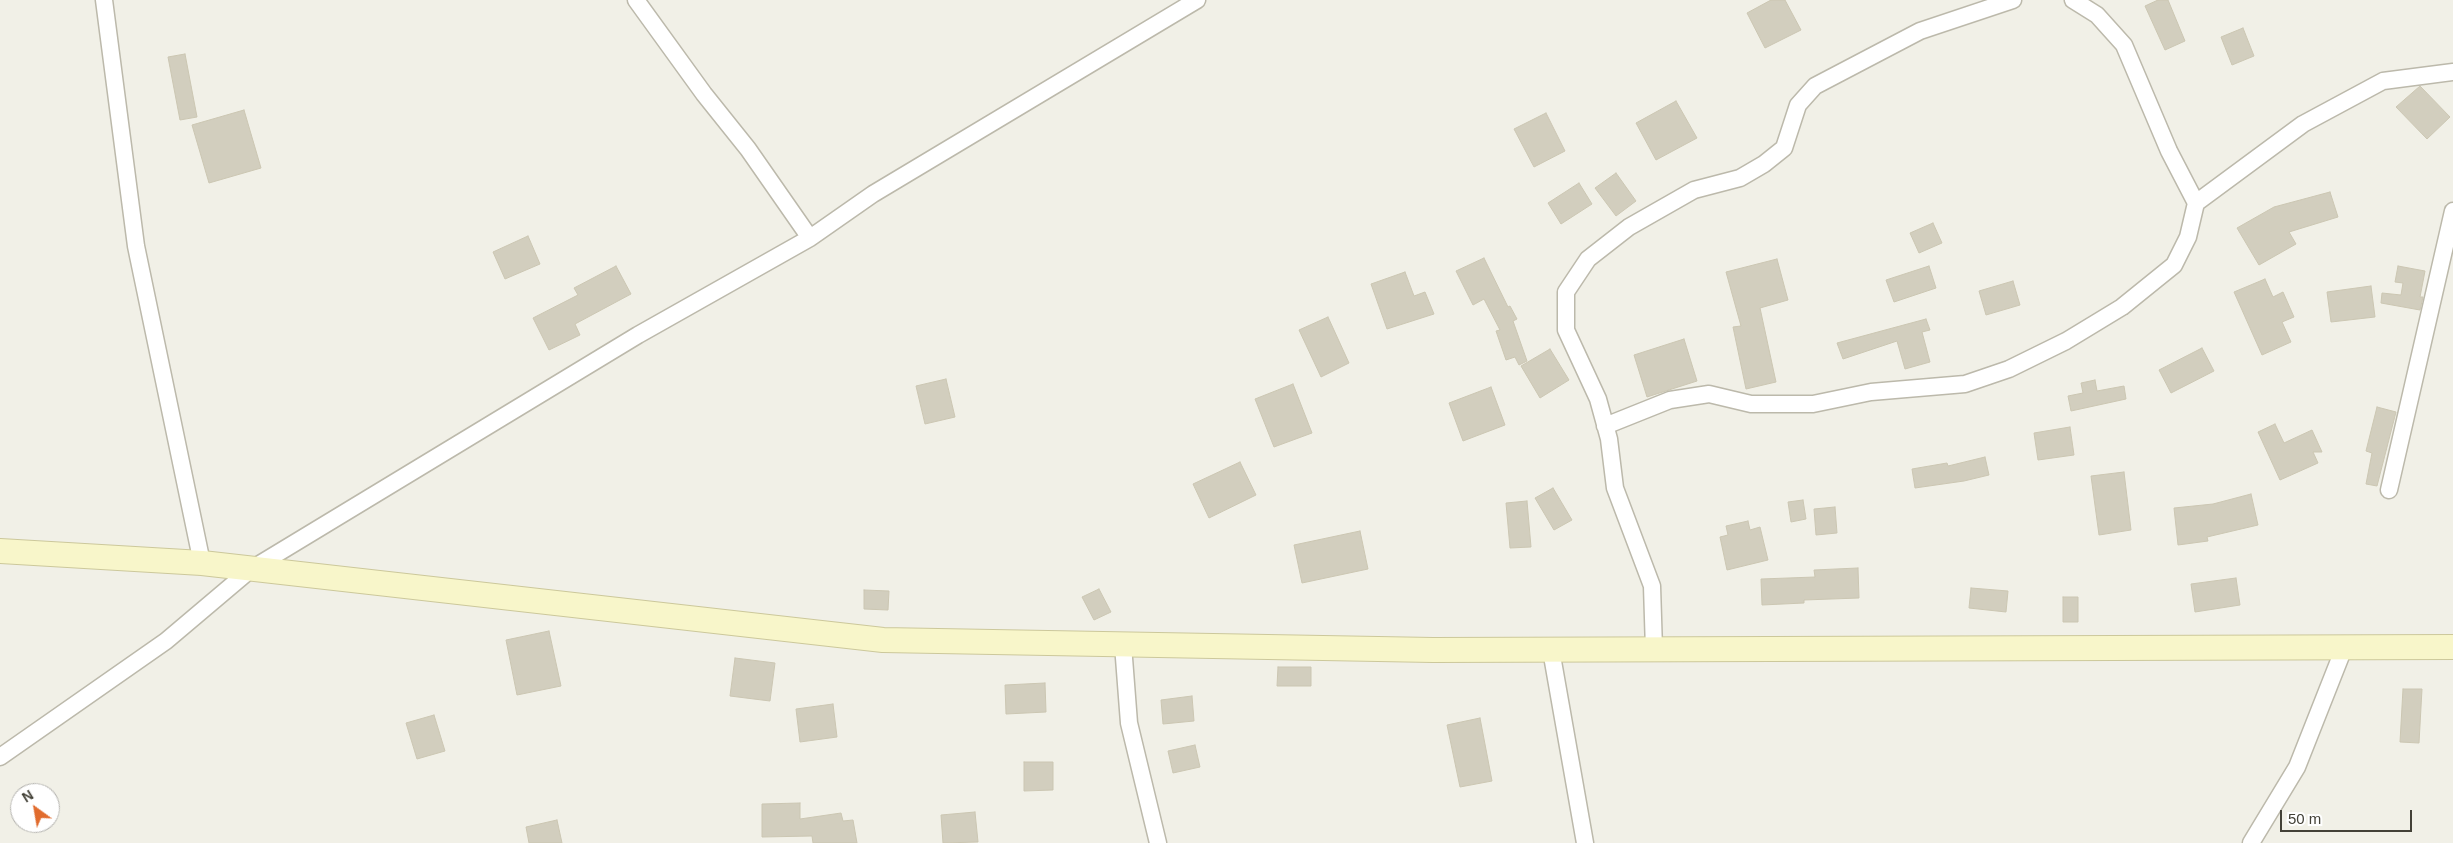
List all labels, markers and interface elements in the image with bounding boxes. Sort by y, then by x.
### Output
north arrow [10,783,60,833]
text: N [19,787,36,806]
scale bar [2283,800,2416,832]
text: 50 m [2288,810,2321,827]

